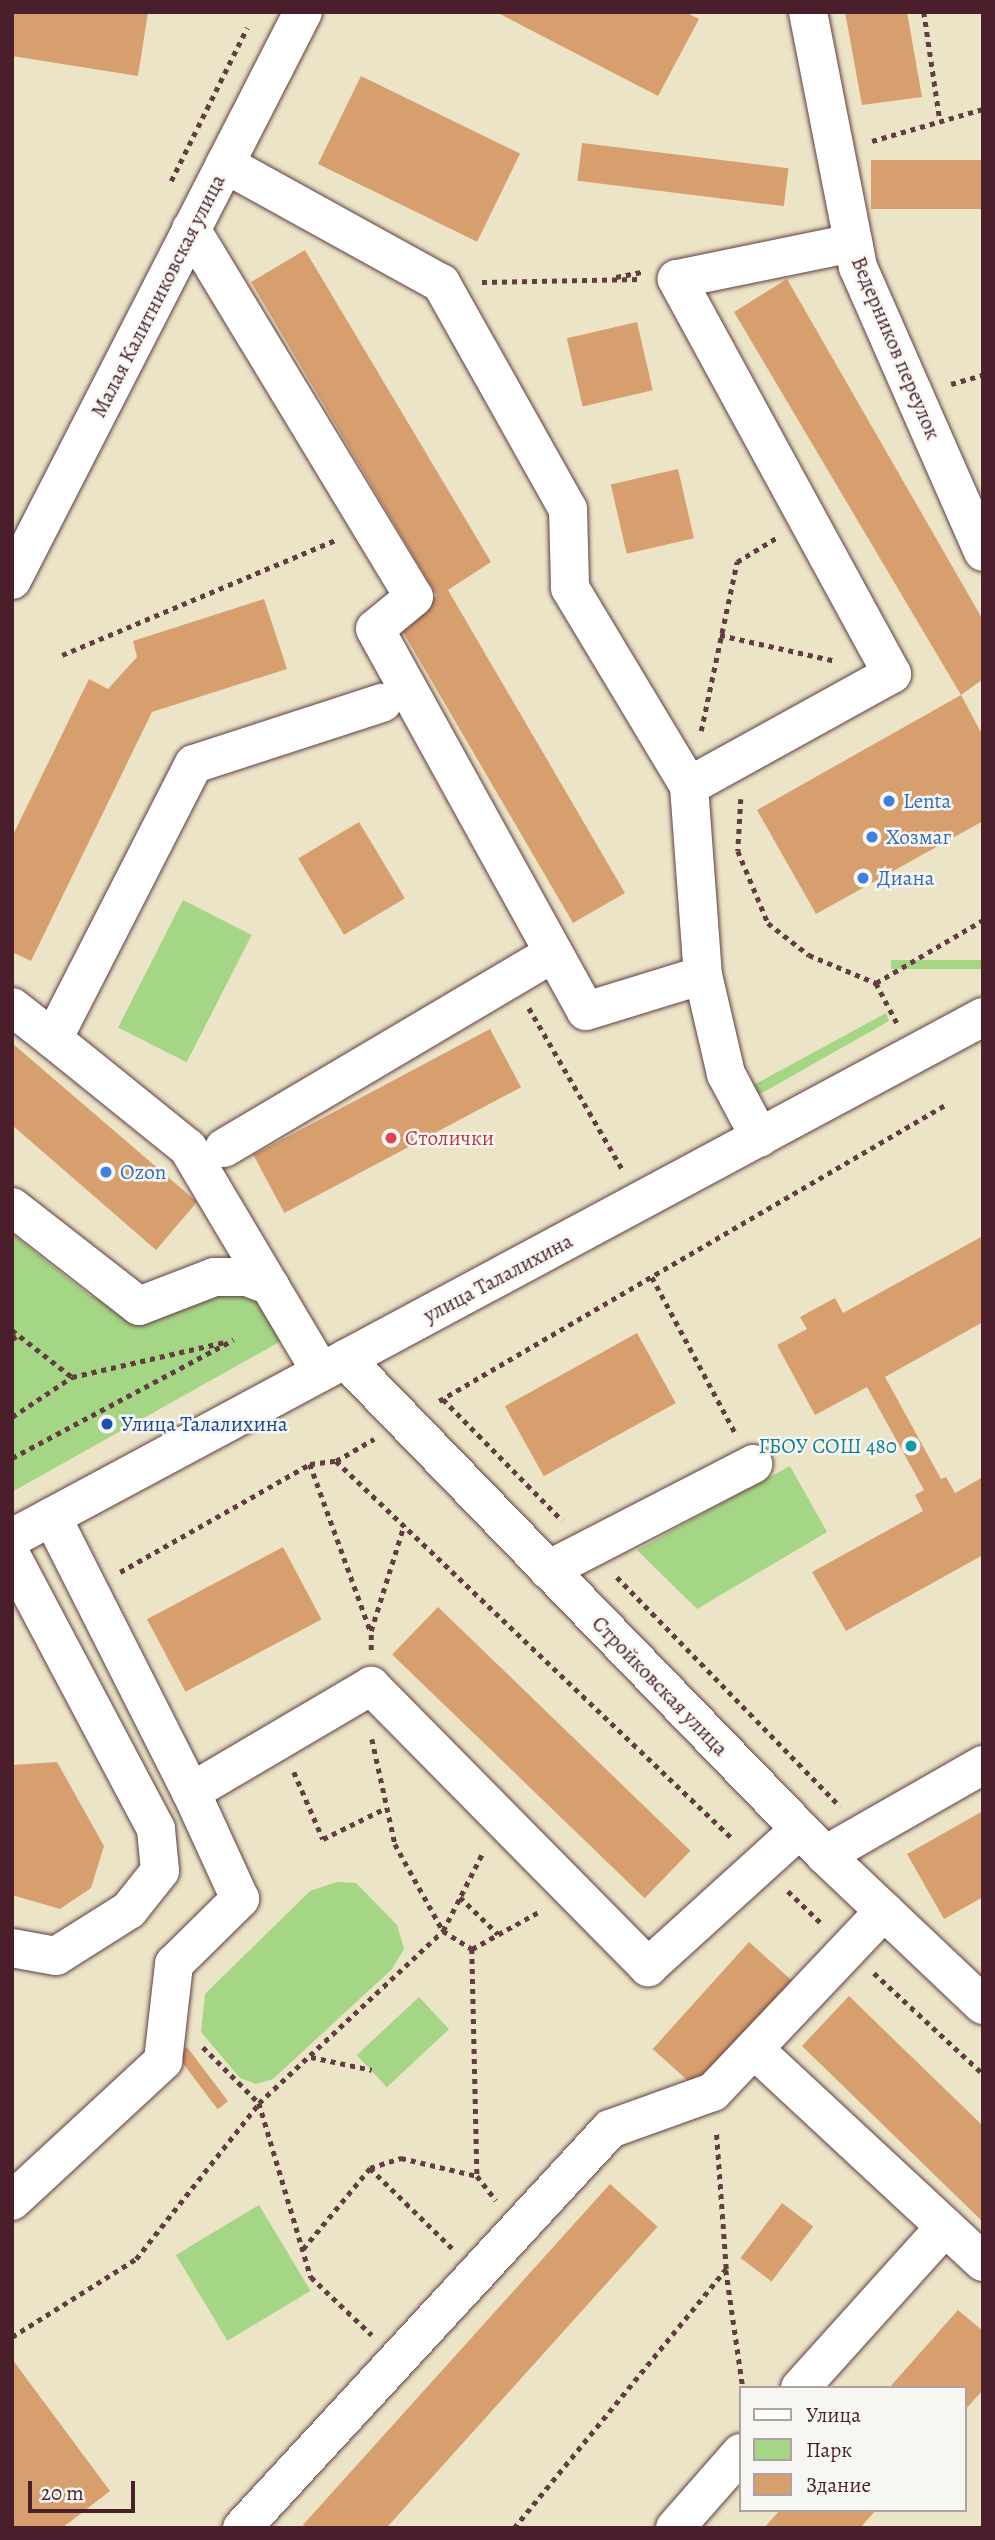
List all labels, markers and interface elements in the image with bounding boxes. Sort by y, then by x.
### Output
street label: Малая Калитниковская улица [86,170,230,422]
street label: Ведерников переулок [846,253,946,443]
place label: Lenta [903,788,951,814]
marker: Lenta [881,793,897,809]
place label: Хозмаг [886,824,951,850]
marker: Хозмаг [864,829,880,845]
place label: Диана [877,865,934,891]
marker: Диана [855,870,871,886]
place label: Столички [405,1125,494,1151]
marker: Столички [383,1130,399,1146]
place label: Ozon [120,1159,166,1185]
marker: Ozon [98,1164,114,1180]
street label: улица Талалихина [419,1228,577,1328]
place label: Улица Талалихина [121,1411,288,1437]
marker: Улица Талалихина [99,1416,115,1432]
place label: ГБОУ СОШ 480 [758,1433,897,1459]
marker: ГБОУ СОШ 480 [903,1438,919,1454]
street label: Стройковская улица [587,1611,733,1761]
legend [740,2386,967,2512]
text: Улица [806,2401,861,2429]
text: Парк [806,2436,852,2464]
scale bar [32,2466,138,2510]
text: Здание [806,2471,871,2499]
text: 20 m [41,2479,84,2507]

